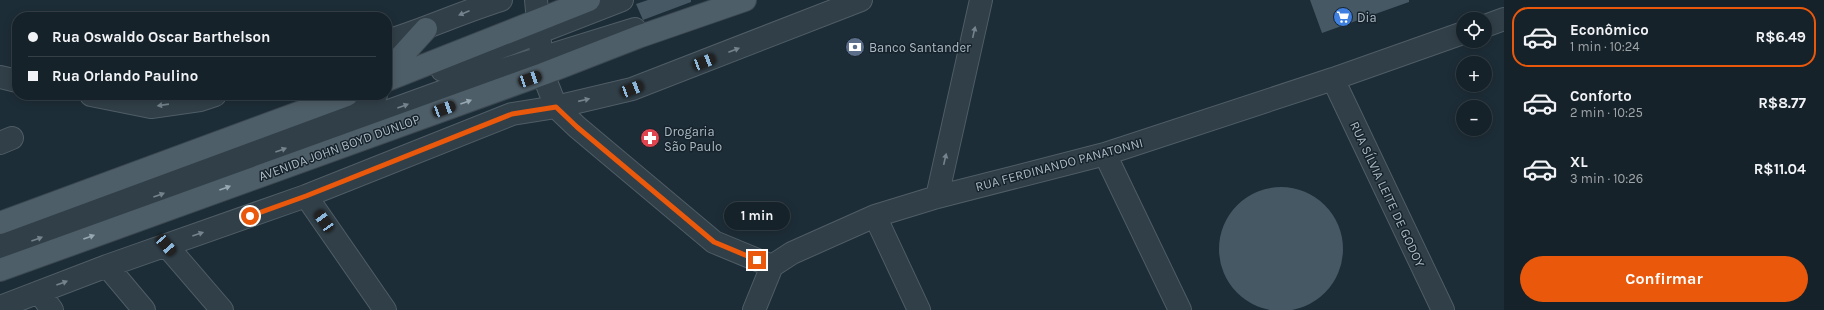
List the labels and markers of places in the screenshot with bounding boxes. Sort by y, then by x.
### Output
supermarket icon: Dia [1332,6,1354,28]
place label: Dia [1357,10,1377,25]
bank icon: Banco Santander [844,36,866,58]
place label: Banco Santander [869,40,971,55]
place label: Drogaria São Paulo [664,124,722,154]
pharmacy icon: Drogaria São Paulo [639,127,661,149]

